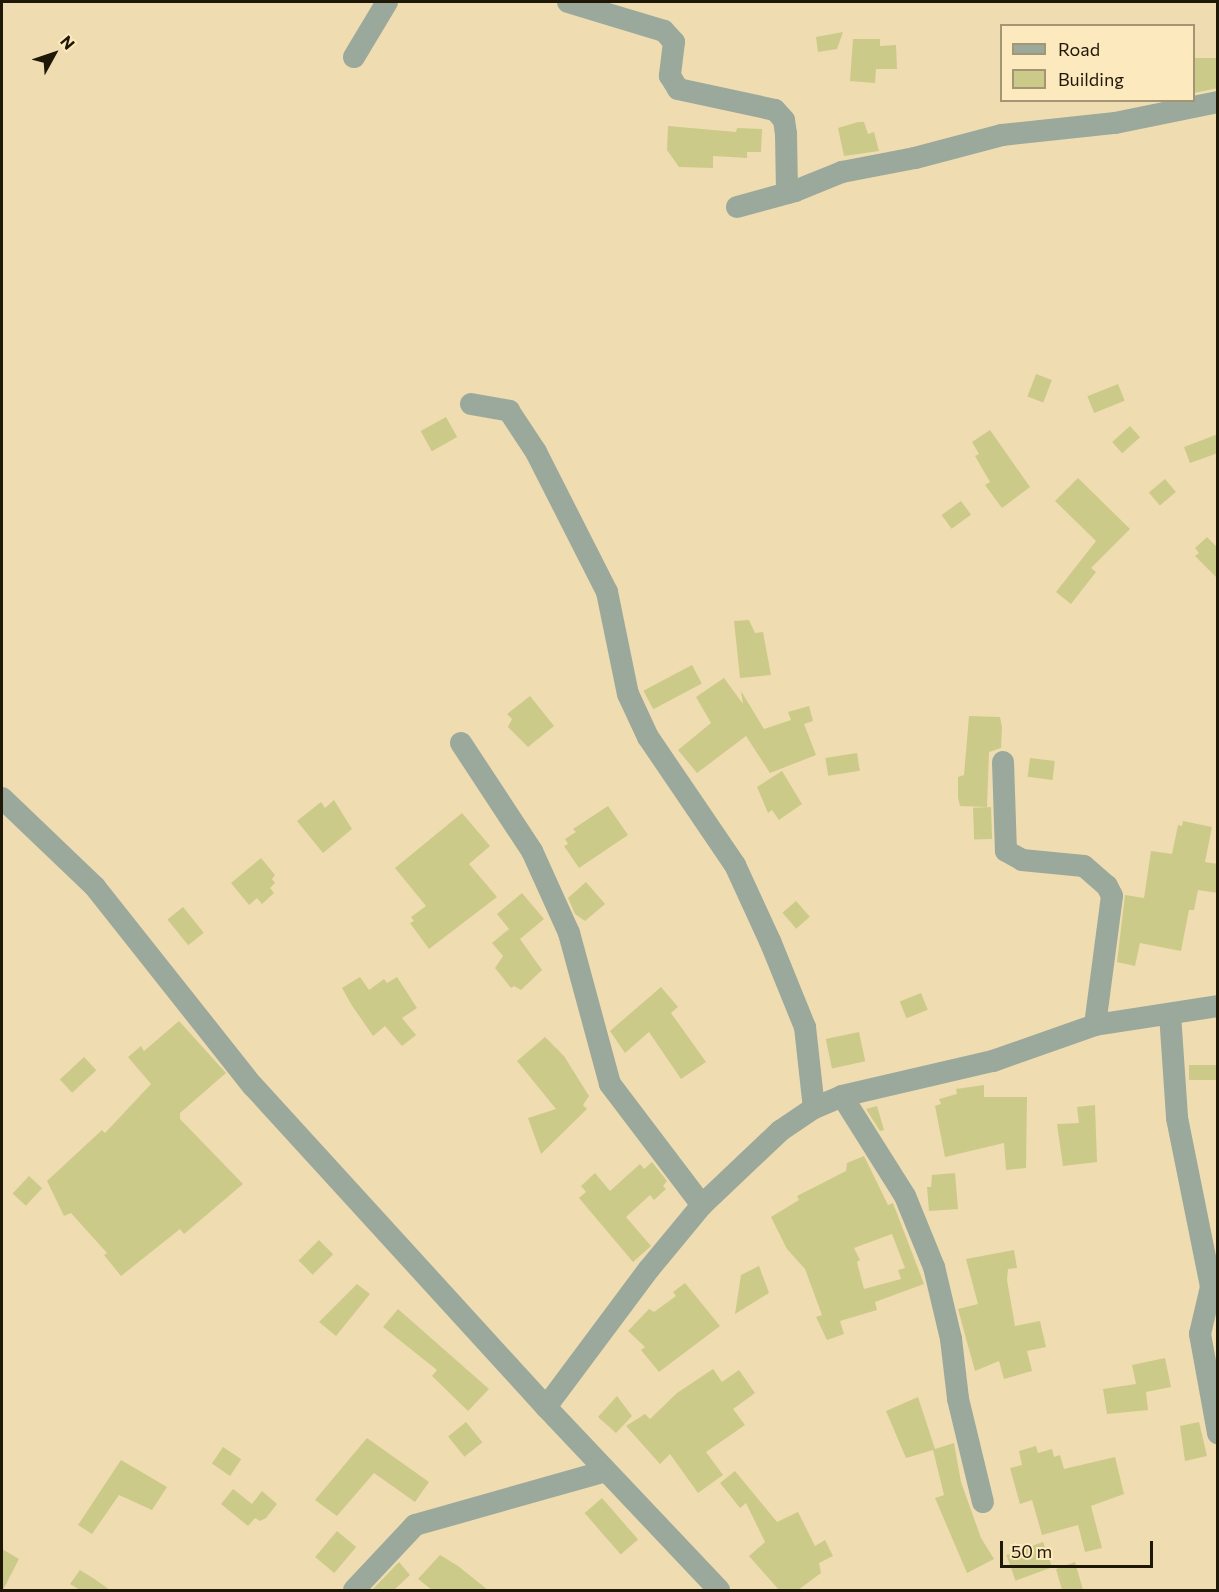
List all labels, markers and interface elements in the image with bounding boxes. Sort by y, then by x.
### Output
north arrow [24,24,84,84]
legend [1000,24,1195,102]
text: N [57,31,79,53]
text: Road [1058,38,1100,60]
text: Building [1058,68,1124,90]
scale bar [1003,1529,1156,1567]
text: 50 m [1011,1540,1052,1562]

